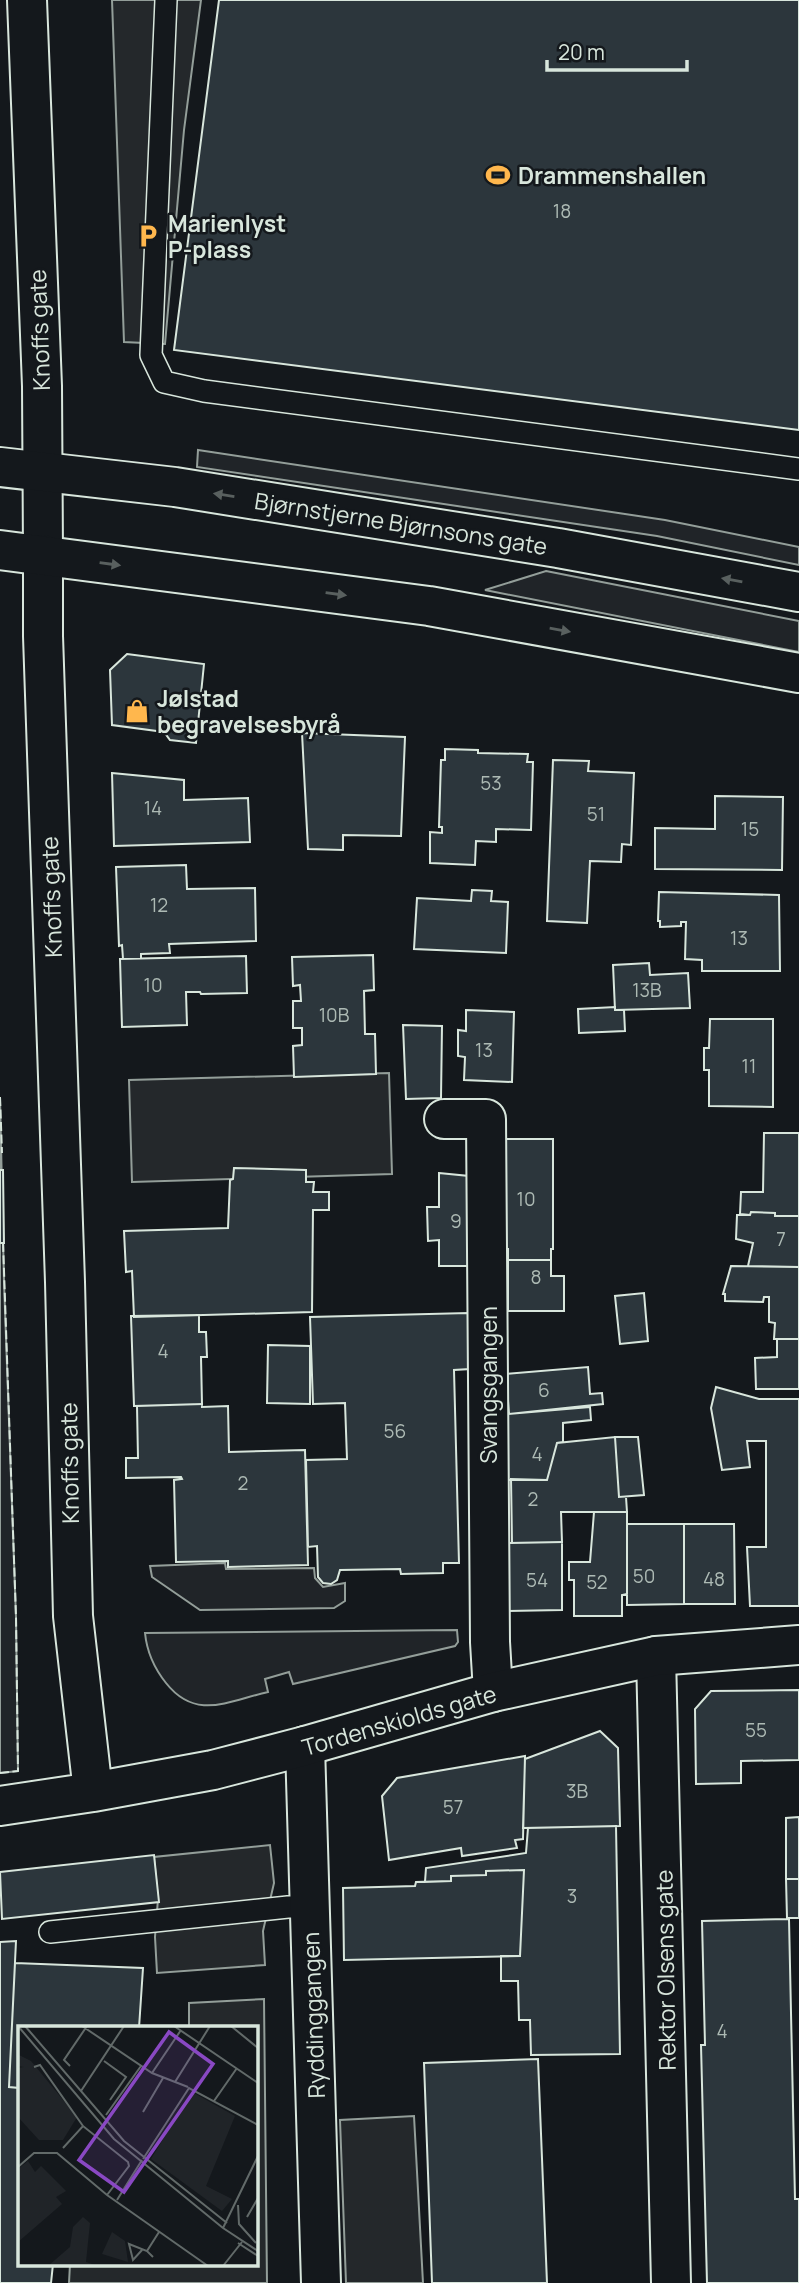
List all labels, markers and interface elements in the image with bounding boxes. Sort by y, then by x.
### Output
scale bar [547,28,687,72]
text: 20 m [558,38,605,66]
place label: Drammenshallen [518,159,706,191]
sports icon: Drammenshallen [484,161,512,189]
house number: 18 [553,198,571,224]
place label: Marienlyst P-plass [168,207,286,265]
parking icon: Marienlyst P-plass [134,222,162,250]
street label: Knoffs gate [21,269,57,391]
street label: Bjørnstjerne Bjørnsons gate [252,484,550,562]
one-way arrow [213,489,235,500]
one-way arrow [100,558,122,569]
one-way arrow [721,574,743,585]
one-way arrow [325,589,347,600]
one-way arrow [550,625,572,636]
place label: Jølstad begravelsesbyrå [157,682,341,740]
shop icon: Jølstad begravelsesbyrå [123,697,151,725]
house number: 53 [480,770,502,796]
house number: 14 [144,795,162,821]
house number: 51 [587,801,605,827]
house number: 15 [741,816,759,842]
street label: Knoffs gate [33,836,69,958]
house number: 12 [150,892,168,918]
house number: 13 [730,925,748,951]
house number: 10 [143,972,163,998]
house number: 13B [632,977,662,1003]
house number: 10B [319,1002,350,1028]
house number: 13 [475,1037,493,1063]
house number: 11 [742,1053,756,1079]
house number: 10 [516,1186,536,1212]
house number: 9 [450,1208,462,1234]
house number: 7 [776,1226,786,1252]
house number: 8 [530,1264,542,1290]
street label: Svangsgangen [472,1306,504,1464]
house number: 4 [157,1338,169,1364]
house number: 6 [538,1377,550,1403]
street label: Knoffs gate [52,1402,86,1524]
house number: 56 [384,1418,406,1444]
house number: 4 [531,1441,543,1467]
house number: 2 [238,1470,248,1496]
house number: 2 [528,1486,538,1512]
house number: 50 [633,1563,655,1589]
house number: 48 [703,1566,725,1592]
house number: 54 [526,1567,548,1593]
house number: 52 [586,1569,608,1595]
street label: Tordenskiolds gate [298,1677,500,1763]
house number: 55 [745,1717,767,1743]
house number: 3B [566,1778,588,1804]
house number: 57 [443,1794,463,1820]
street label: Rektor Olsens gate [647,1869,683,2071]
house number: 3 [567,1883,577,1909]
street label: Ryddinggangen [294,1931,332,2099]
house number: 4 [716,2018,728,2044]
inset map [18,2026,257,2266]

